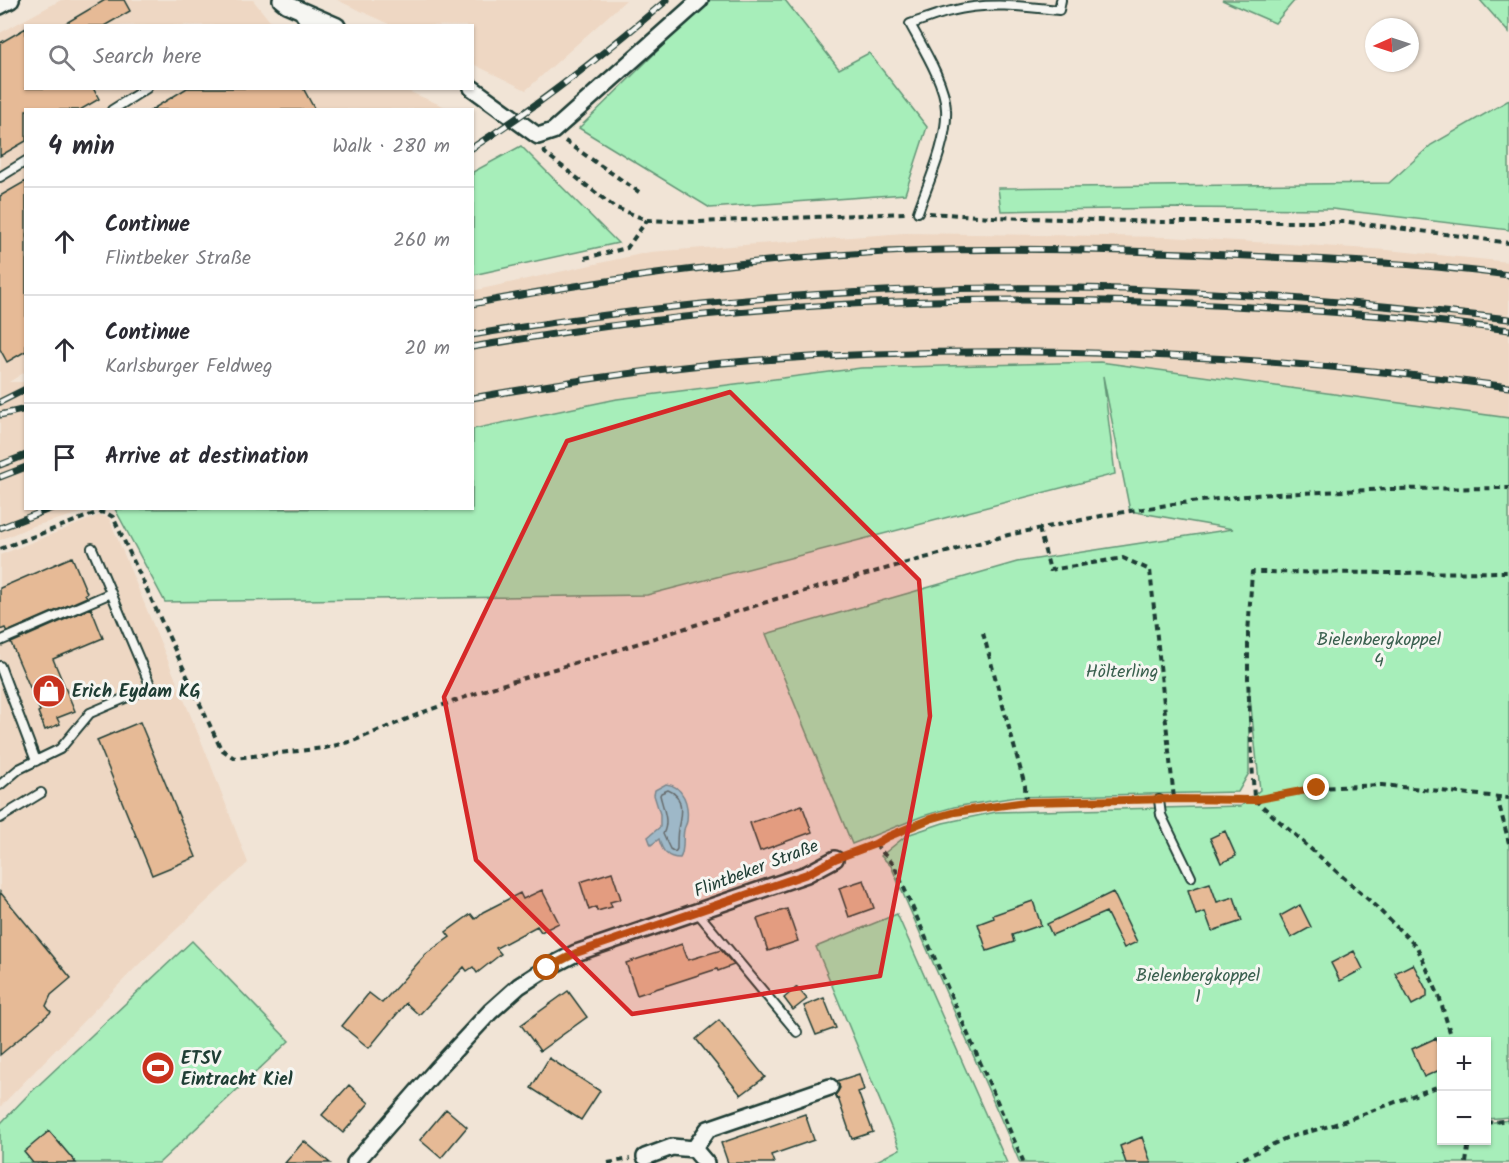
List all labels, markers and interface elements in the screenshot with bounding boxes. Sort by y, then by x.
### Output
north arrow [1365,18,1419,72]
search box [24,24,474,90]
text: Search here [93,40,201,75]
icon: search [45,41,78,74]
text: 4 min [48,126,115,168]
text: Walk · 280 m [332,131,450,163]
text: Continue [105,208,190,243]
icon: ahead [48,225,81,258]
text: 260 m [393,225,450,257]
text: Flintbeker Straße [105,243,251,275]
text: Continue [105,316,190,351]
icon: ahead [48,333,81,366]
text: 20 m [404,333,450,365]
text: Karlsburger Feldweg [105,351,272,383]
text: Arrive at destination [105,440,308,475]
icon: arrive [48,441,81,474]
park label: Bielenbergkoppel 4 [1317,626,1442,676]
park label: Hölterling [1086,658,1158,687]
shop icon: Erich Eydam KG [31,673,67,709]
place label: Erich Eydam KG [72,678,200,707]
route end [1303,774,1329,800]
street label: Flintbeker Straße [690,832,823,906]
route start [533,954,559,980]
park label: Bielenbergkoppel 1 [1136,962,1261,1012]
map controls [1437,1037,1491,1145]
button: + [1437,1037,1491,1091]
place label: ETSV Eintracht Kiel [181,1045,293,1095]
sports icon: ETSV Eintracht Kiel [140,1050,176,1086]
button: − [1437,1091,1491,1145]

